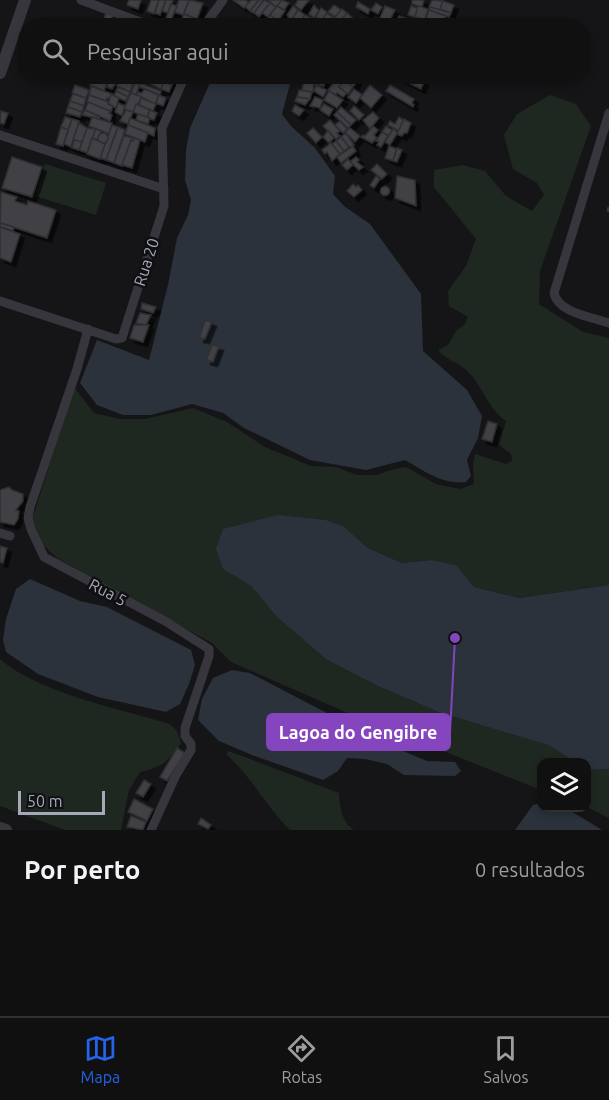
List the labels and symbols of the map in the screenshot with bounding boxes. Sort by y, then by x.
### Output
street label: Rua 20 [130,236,162,288]
street label: Rua 5 [86,575,130,609]
callout: Lagoa do Gengibre [267,714,450,750]
text: Lagoa do Gengibre [279,722,437,742]
scale bar [18,788,105,816]

